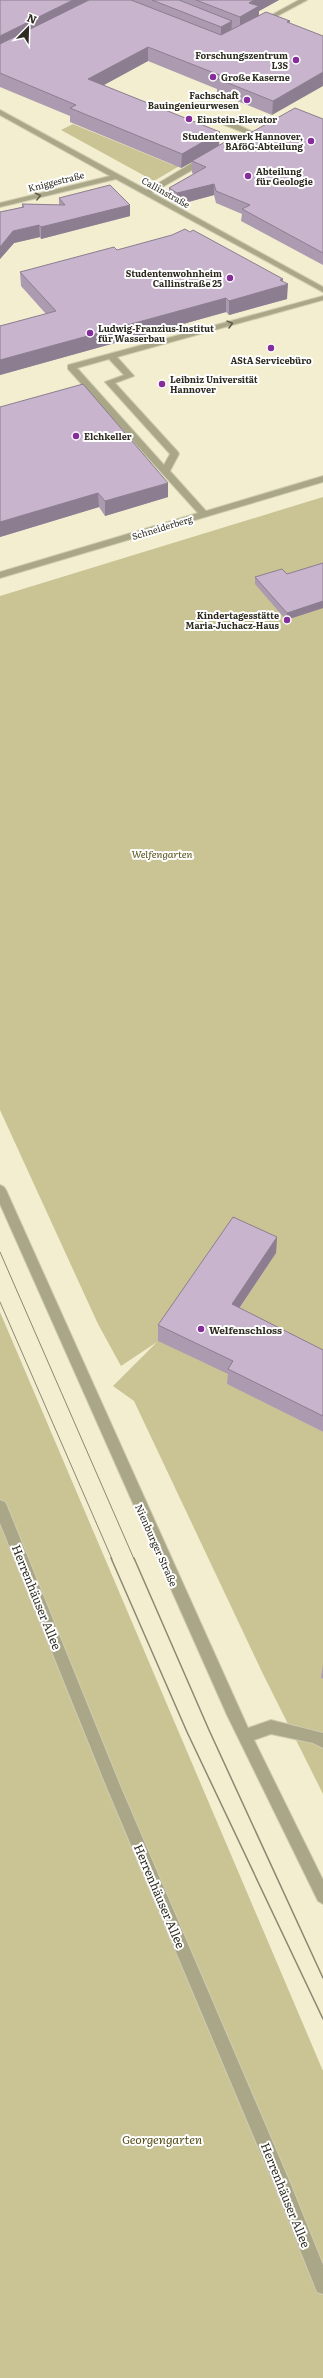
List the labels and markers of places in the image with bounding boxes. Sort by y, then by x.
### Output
place label: Forschungszentrum L3S [195,48,288,72]
marker: Forschungszentrum L3S [291,55,301,65]
place label: Große Kaserne [221,70,290,84]
marker: Große Kaserne [208,72,218,82]
place label: Fachschaft Bauingenieurwesen [148,88,240,112]
marker: Fachschaft Bauingenieurwesen [242,95,252,105]
place label: Einstein-Elevator [197,112,277,126]
marker: Einstein-Elevator [184,114,194,124]
place label: Studentenwerk Hannover, BAföG-Abteilung [182,129,304,153]
marker: Studentenwerk Hannover, BAföG-Abteilung [306,136,316,146]
place label: Abteilung für Geologie [256,164,313,188]
marker: Abteilung für Geologie [243,171,253,181]
place label: Studentenwohnheim Callinstraße 25 [126,266,222,290]
marker: Studentenwohnheim Callinstraße 25 [225,273,235,283]
place label: Ludwig-Franzius-Institut für Wasserbau [98,321,214,345]
marker: Ludwig-Franzius-Institut für Wasserbau [85,328,95,338]
marker: AStA Servicebüro [266,343,276,353]
place label: AStA Servicebüro [230,353,312,367]
place label: Leibniz Universität Hannover [170,372,258,396]
marker: Leibniz Universität Hannover [157,379,167,389]
place label: Elchkeller [84,429,132,443]
marker: Elchkeller [71,431,81,441]
place label: Kindertagesstätte Maria-Juchacz-Haus [186,608,279,632]
marker: Kindertagesstätte Maria-Juchacz-Haus [282,615,292,625]
place label: Welfenschloss [209,1322,282,1337]
marker: Welfenschloss [196,1324,206,1334]

